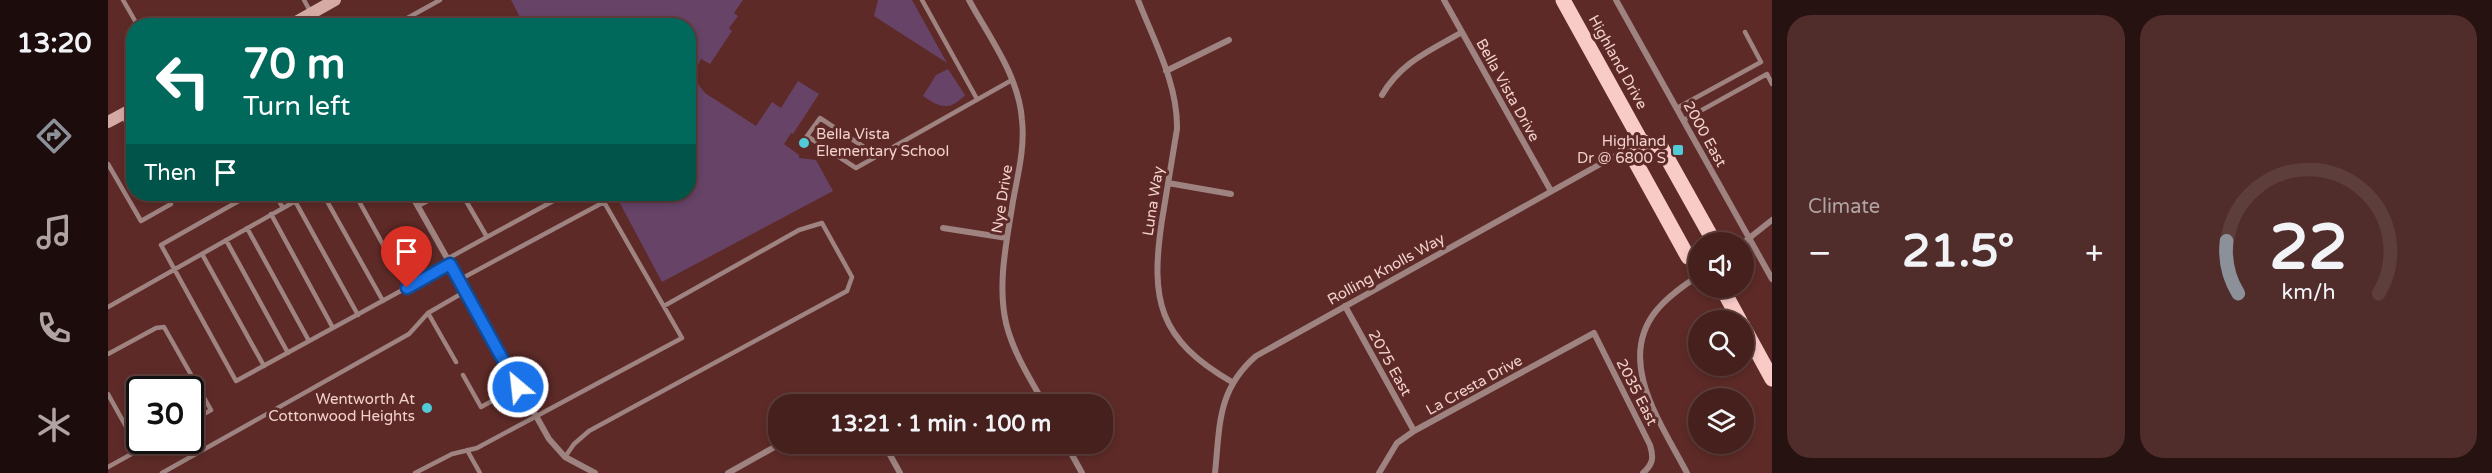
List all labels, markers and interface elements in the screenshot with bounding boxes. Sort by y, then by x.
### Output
street label: Highland Drive [1585,12,1651,112]
text: 13:20 [17,27,91,60]
street label: Bella Vista Drive [1472,35,1544,145]
text: 70 m [243,39,345,90]
icon: left [144,42,222,120]
text: Turn left [243,90,350,123]
street label: 2000 East [1680,98,1731,170]
icon: directions [33,115,75,157]
place label: Bella Vista Elementary School [816,125,949,160]
place label: Highland Dr @ 6800 S [1577,132,1666,167]
marker: Bella Vista Elementary School [797,136,811,150]
marker: Highland Dr @ 6800 S [1671,143,1685,157]
icon: arrive [209,156,242,189]
text: Then [144,160,197,186]
street label: Nye Drive [988,163,1016,235]
street label: Luna Way [1139,165,1167,237]
text: Climate [1808,195,1880,219]
icon: music [33,211,75,253]
text: 22 [2269,211,2347,286]
text: 21.5° [1902,225,2015,279]
pin [381,226,432,288]
street label: Rolling Knolls Way [1324,229,1448,309]
map controls [1688,232,1754,454]
button: sound [1688,232,1754,298]
text: − [1808,234,1832,273]
text: + [2085,234,2103,273]
icon: arrive [390,235,423,268]
text: km/h [2281,279,2335,305]
icon: phone [33,307,75,349]
button: search [1688,310,1754,376]
street label: 2075 East [1365,327,1416,399]
street label: La Cresta Drive [1423,351,1525,419]
position arrow [486,355,550,419]
street label: 2035 East [1613,356,1662,429]
speed limit sign: 30 [126,376,204,454]
button: layers [1688,388,1754,454]
place label: Wentworth At Cottonwood Heights [268,390,415,425]
marker: Wentworth At Cottonwood Heights [420,401,434,415]
icon: climate [33,404,75,446]
text: 13:21 · 1 min · 100 m [830,411,1051,437]

